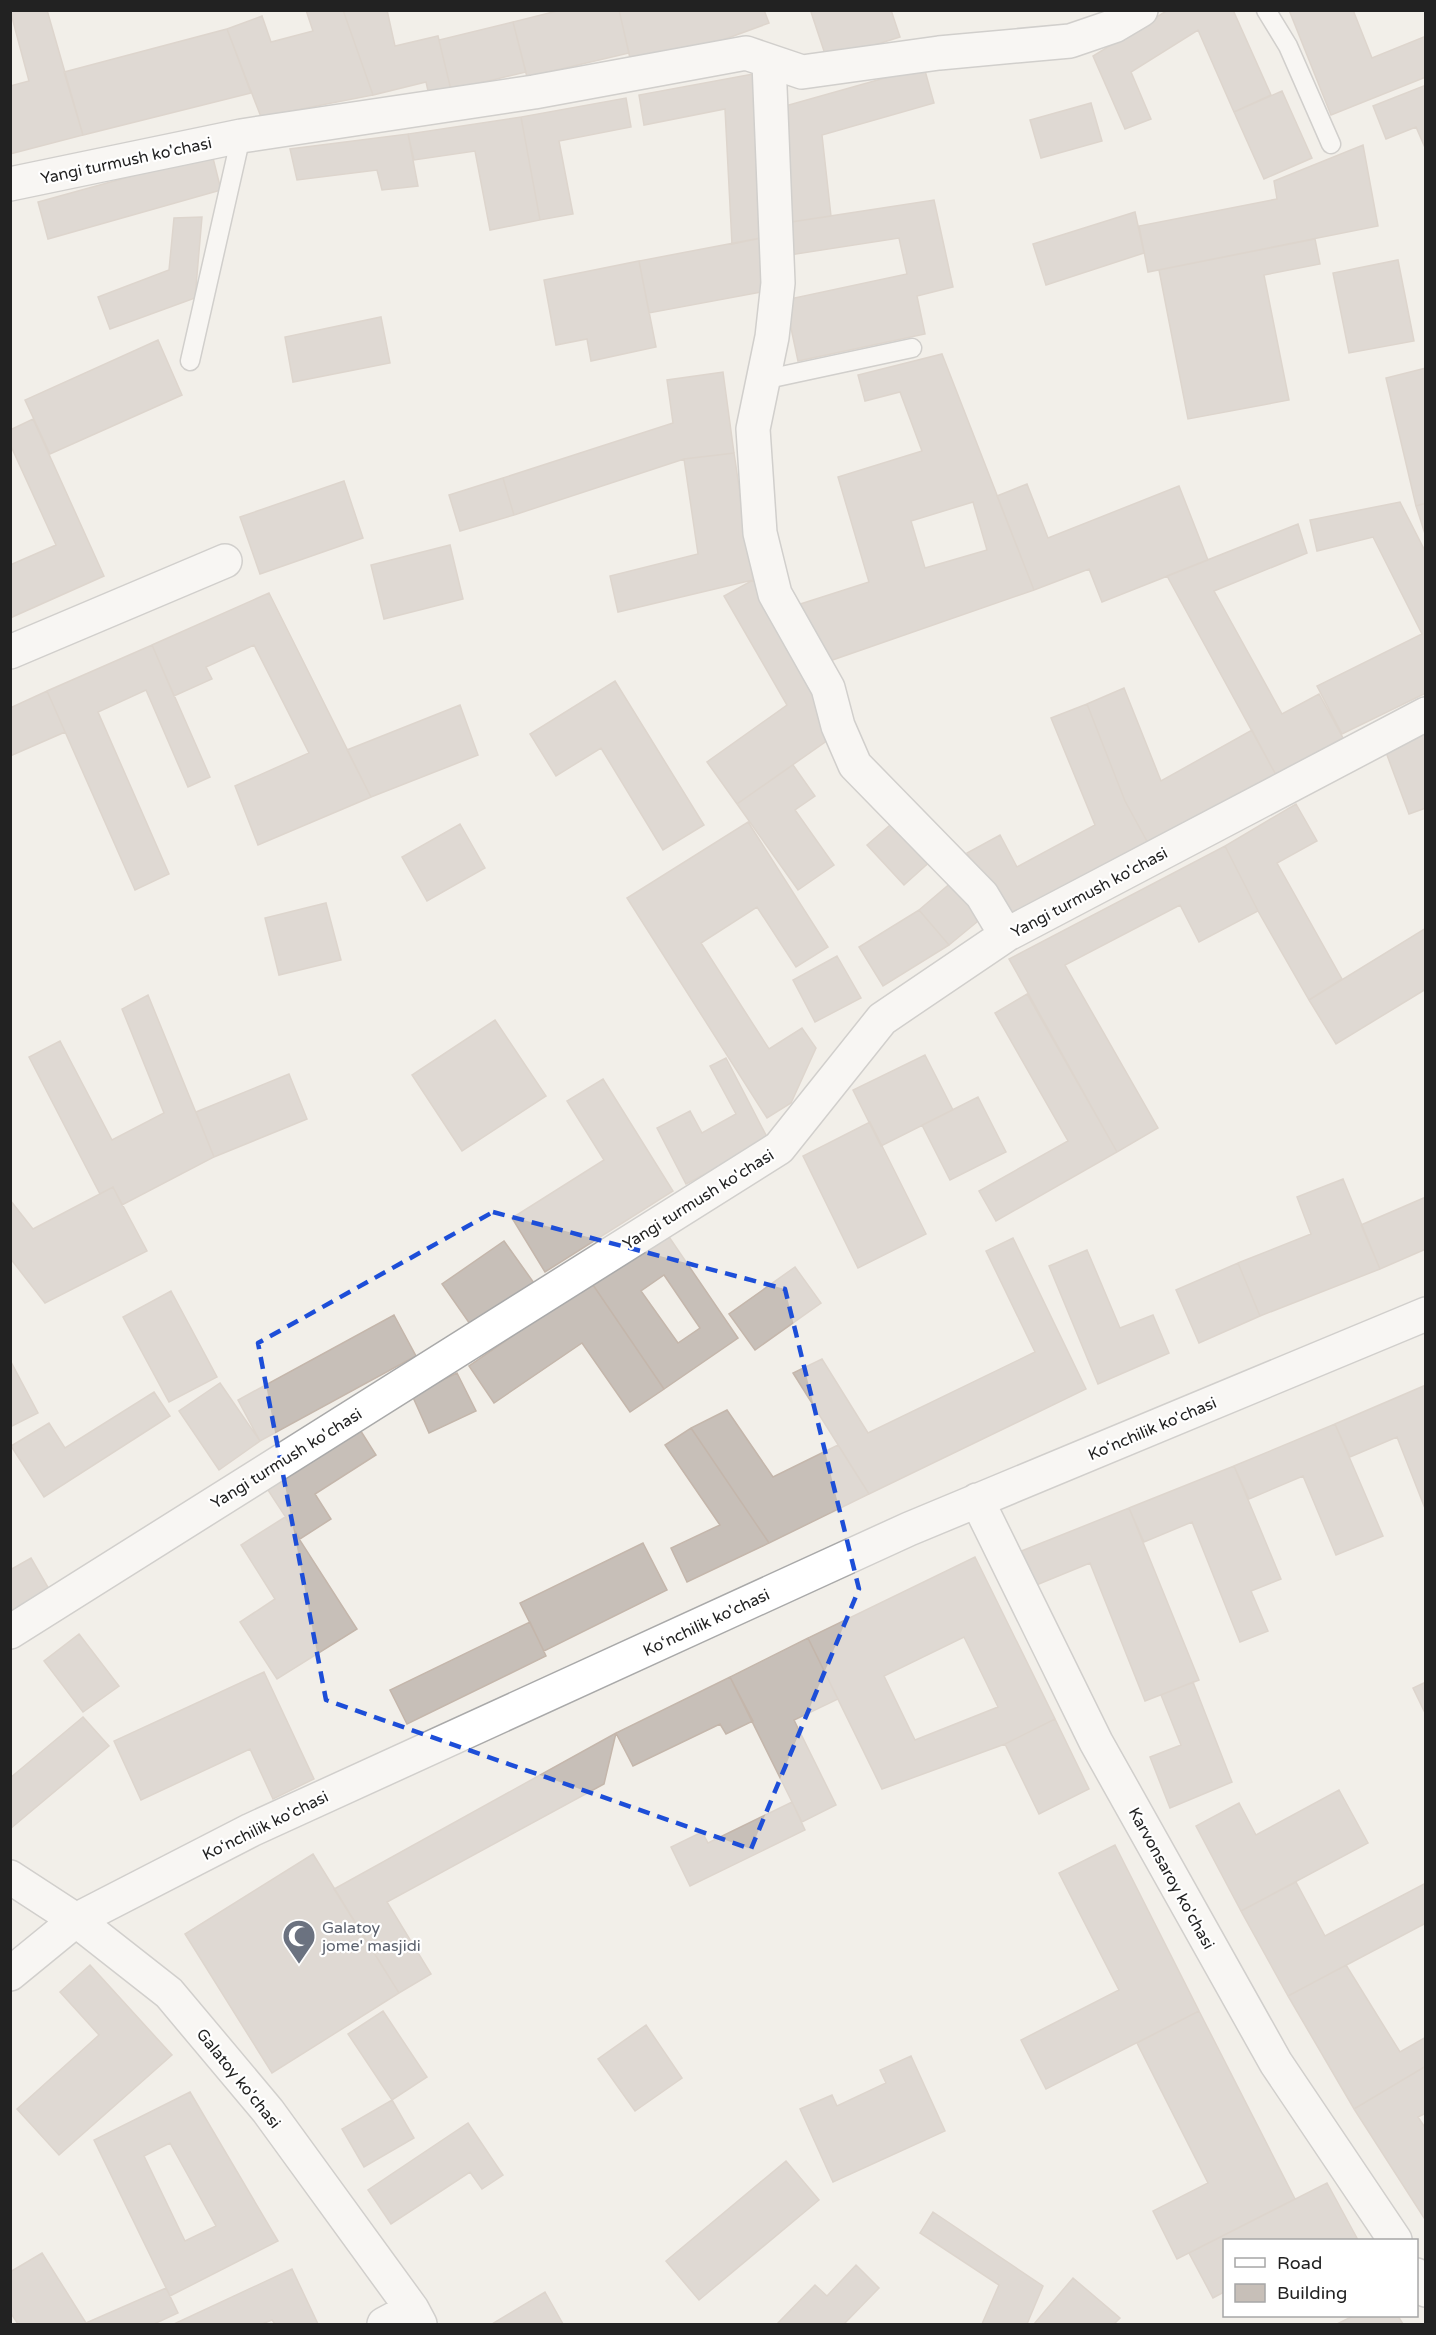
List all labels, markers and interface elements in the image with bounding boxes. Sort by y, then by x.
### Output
street label: Yangi turmush ko'chasi [39,133,214,189]
street label: Yangi turmush ko'chasi [1008,843,1171,943]
street label: Yangi turmush ko'chasi [619,1145,778,1255]
street label: Ko‘nchilik ko'chasi [1085,1393,1220,1465]
street label: Yangi turmush ko'chasi [207,1404,366,1514]
street label: Ko‘nchilik ko'chasi [640,1585,773,1661]
street label: Ko‘nchilik ko'chasi [199,1787,332,1865]
street label: Karvonsaroy ko'chasi [1124,1804,1218,1953]
mosque icon: Galatoy jome' masjidi [281,1918,317,1965]
place label: Galatoy jome' masjidi [321,1918,421,1956]
street label: Galatoy ko'chasi [192,2025,285,2133]
legend [1223,2239,1418,2317]
text: Road [1277,2252,1322,2274]
text: Building [1277,2282,1347,2304]

